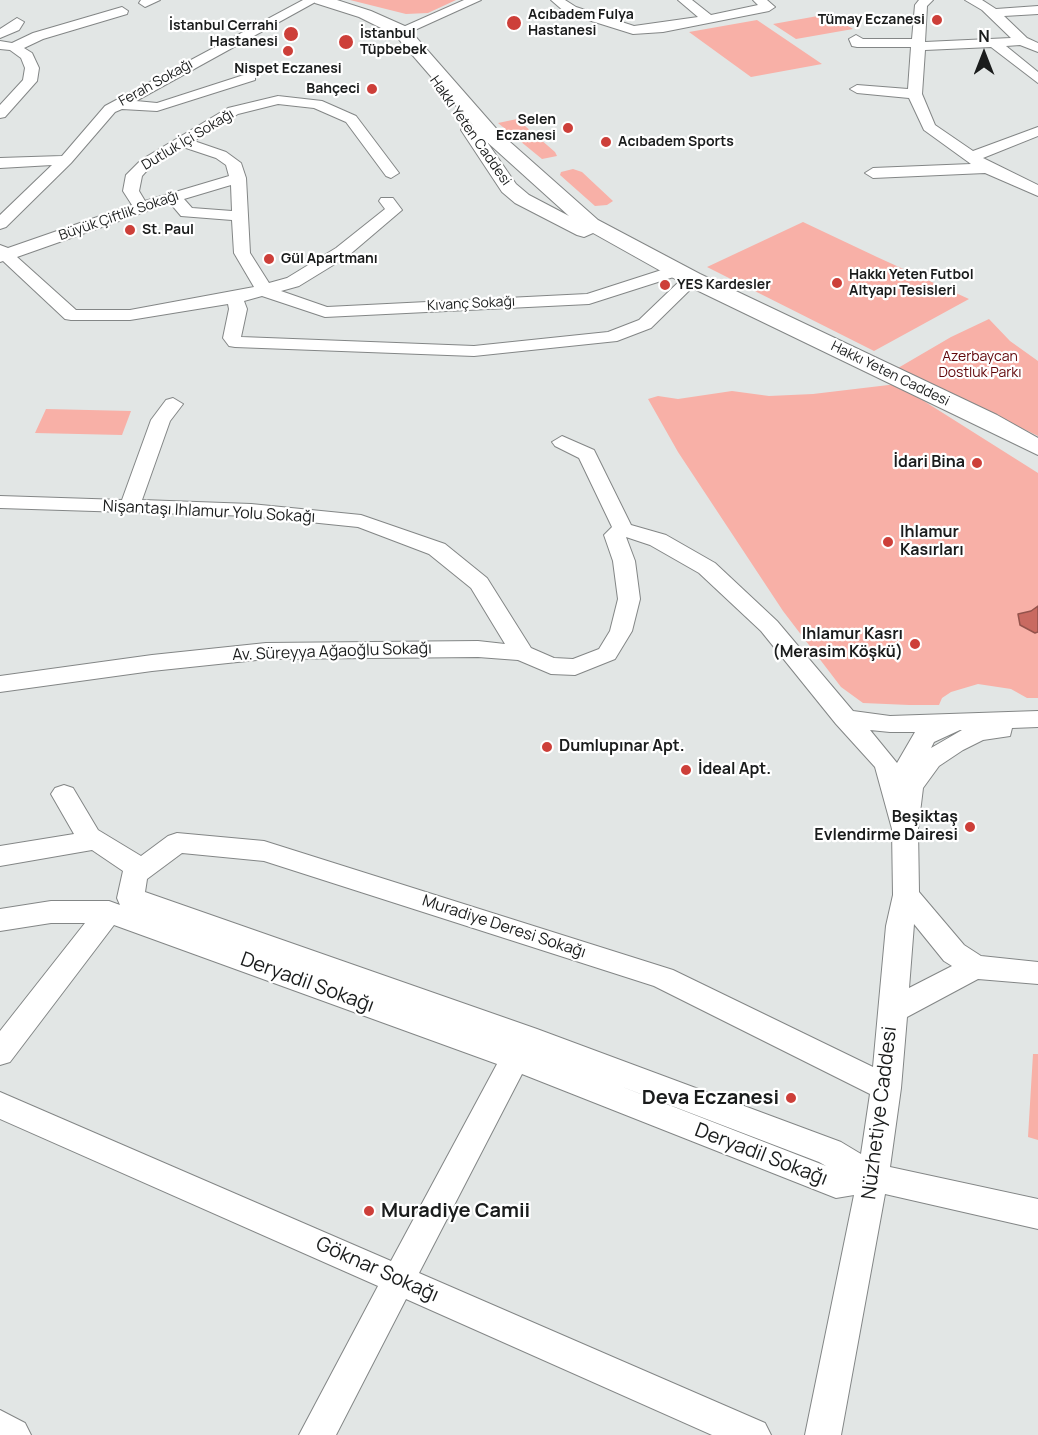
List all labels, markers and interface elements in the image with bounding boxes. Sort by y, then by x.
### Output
place label: Acıbadem Fulya Hastanesi [528,7,634,40]
place label: Tümay Eczanesi [818,12,925,28]
marker: Tümay Eczanesi [930,13,944,27]
marker: Acıbadem Fulya Hastanesi [505,14,523,32]
place label: İstanbul Cerrahi Hastanesi [169,18,278,50]
north arrow [954,24,1014,84]
marker: İstanbul Cerrahi Hastanesi [282,25,300,43]
text: N [978,25,990,47]
place label: İstanbul Tüpbebek [360,26,427,58]
marker: İstanbul Tüpbebek [337,33,355,51]
marker: Nispet Eczanesi [281,44,295,58]
street label: Ferah Sokağı [116,56,196,110]
place label: Nispet Eczanesi [234,61,342,77]
street label: Hakkı Yeten Caddesi [426,73,514,189]
place label: Bahçeci [306,81,360,97]
marker: Bahçeci [365,82,379,96]
street label: Dutluk İçi Sokağı [139,106,237,174]
place label: Selen Eczanesi [496,112,556,144]
marker: Selen Eczanesi [561,121,575,135]
place label: Acıbadem Sports [618,134,734,150]
marker: Acıbadem Sports [599,135,613,149]
street label: Büyük Çiftlik Sokağı [57,188,181,244]
place label: St. Paul [142,222,194,238]
marker: St. Paul [123,223,137,237]
place label: Gül Apartmanı [281,251,378,267]
marker: Gül Apartmanı [262,252,276,266]
place label: Hakkı Yeten Futbol Altyapı Tesisleri [849,267,974,300]
marker: Hakkı Yeten Futbol Altyapı Tesisleri [830,276,844,290]
place label: YES Kardesler [677,277,771,293]
marker: YES Kardesler [658,278,672,292]
street label: Kıvanç Sokağı [427,293,515,315]
street label: Hakkı Yeten Caddesi [828,338,952,410]
park label: Azerbaycan Dostluk Parkı [938,349,1022,382]
place label: İdari Bina [894,453,965,473]
marker: İdari Bina [970,456,984,470]
street label: Nişantaşı Ihlamur Yolu Sokağı [102,497,316,527]
place label: Ihlamur Kasırları [900,523,964,561]
marker: Ihlamur Kasırları [881,535,895,549]
place label: Ihlamur Kasrı (Merasim Köşkü) [772,625,903,663]
marker: Ihlamur Kasrı (Merasim Köşkü) [908,637,922,651]
street label: Av. Süreyya Ağaoğlu Sokağı [232,639,432,665]
place label: Dumlupınar Apt. [559,737,685,757]
marker: Dumlupınar Apt. [540,740,554,754]
place label: İdeal Apt. [698,760,771,780]
marker: İdeal Apt. [679,763,693,777]
place label: Beşiktaş Evlendirme Dairesi [814,808,958,846]
marker: Beşiktaş Evlendirme Dairesi [963,820,977,834]
street label: Muradiye Deresi Sokağı [420,891,588,963]
street label: Deryadil Sokağı [237,948,377,1018]
street label: Nüzhetiye Caddesi [857,1025,903,1201]
place label: Deva Eczanesi [642,1086,779,1110]
marker: Deva Eczanesi [784,1091,798,1105]
street label: Deryadil Sokağı [691,1119,831,1191]
place label: Muradiye Camii [381,1199,530,1223]
marker: Muradiye Camii [362,1204,376,1218]
street label: Göknar Sokağı [312,1232,442,1308]

